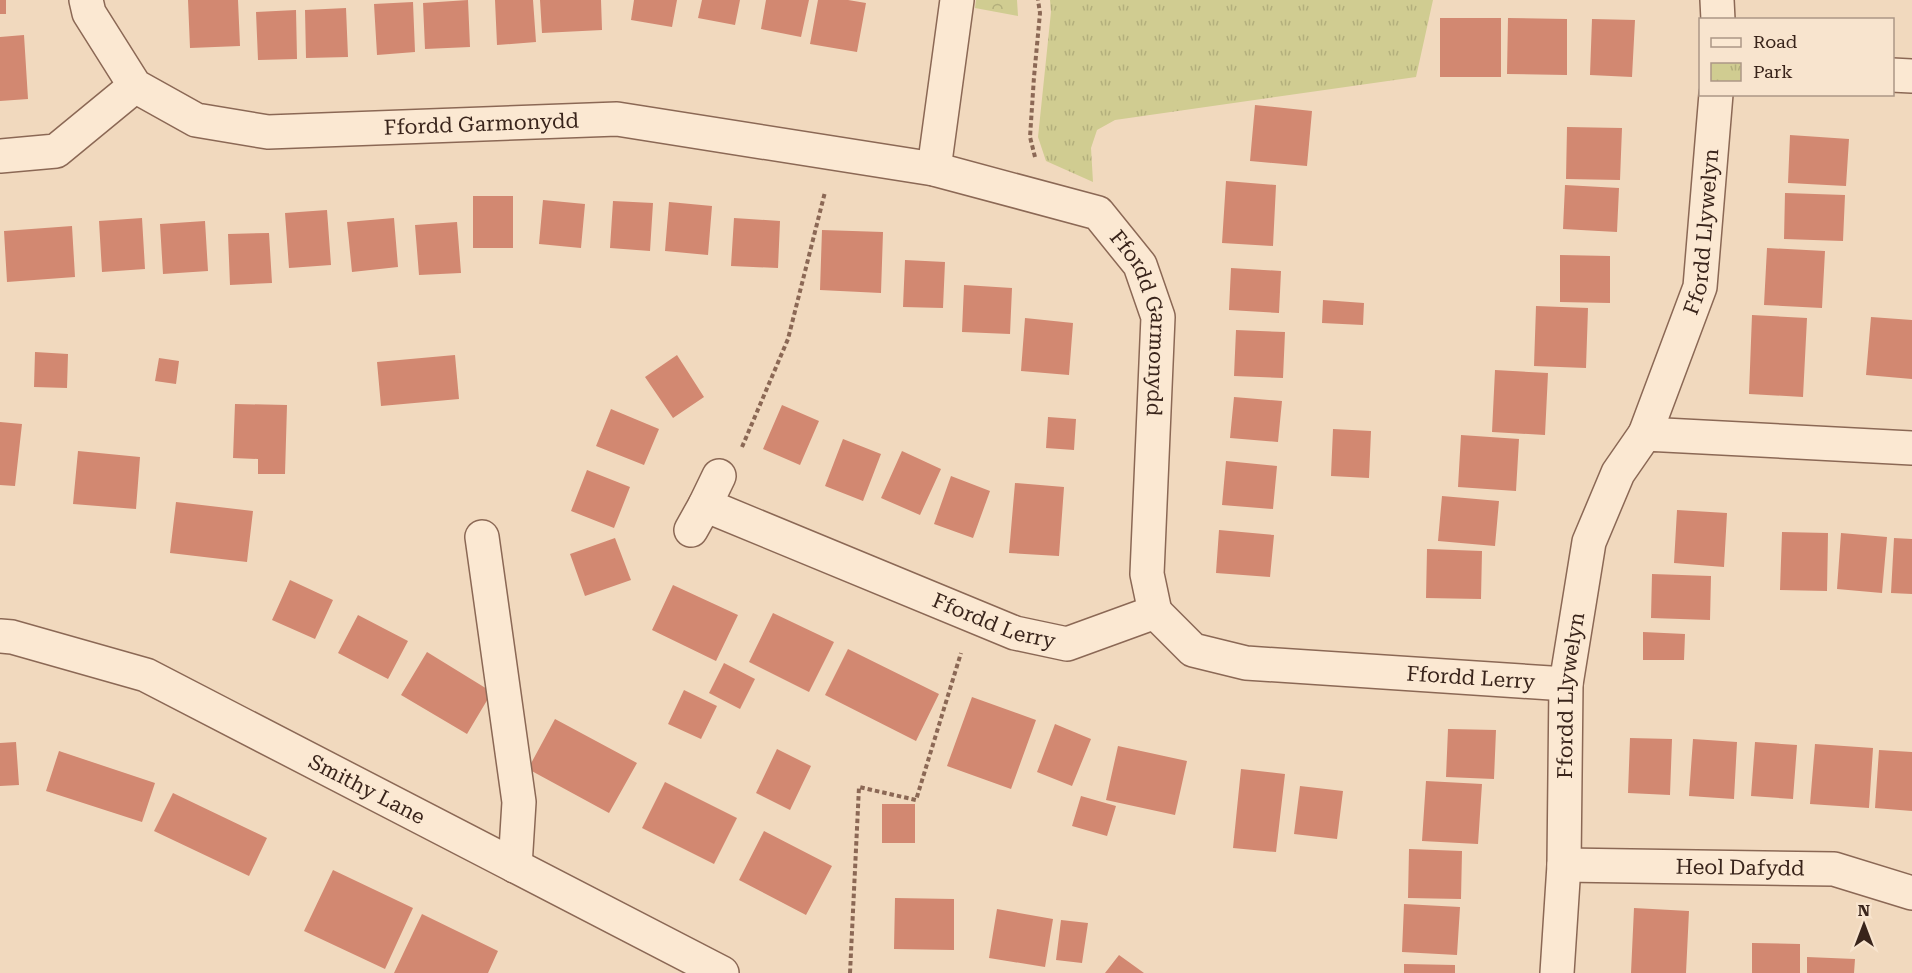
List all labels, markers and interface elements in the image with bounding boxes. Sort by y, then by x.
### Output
legend [1699,18,1894,96]
text: Road [1753,31,1798,52]
text: Park [1753,61,1793,82]
street label: Ffordd Garmonydd [383,108,580,140]
street label: Ffordd Llywelyn [1679,147,1723,318]
street label: Ffordd Garmonydd [1105,226,1170,417]
street label: Ffordd Lerry [929,588,1058,653]
street label: Ffordd Llywelyn [1553,610,1590,779]
street label: Ffordd Lerry [1406,662,1537,694]
street label: Smithy Lane [305,749,429,829]
street label: Heol Dafydd [1675,855,1805,881]
north arrow [1834,895,1894,955]
text: N [1858,901,1870,920]

